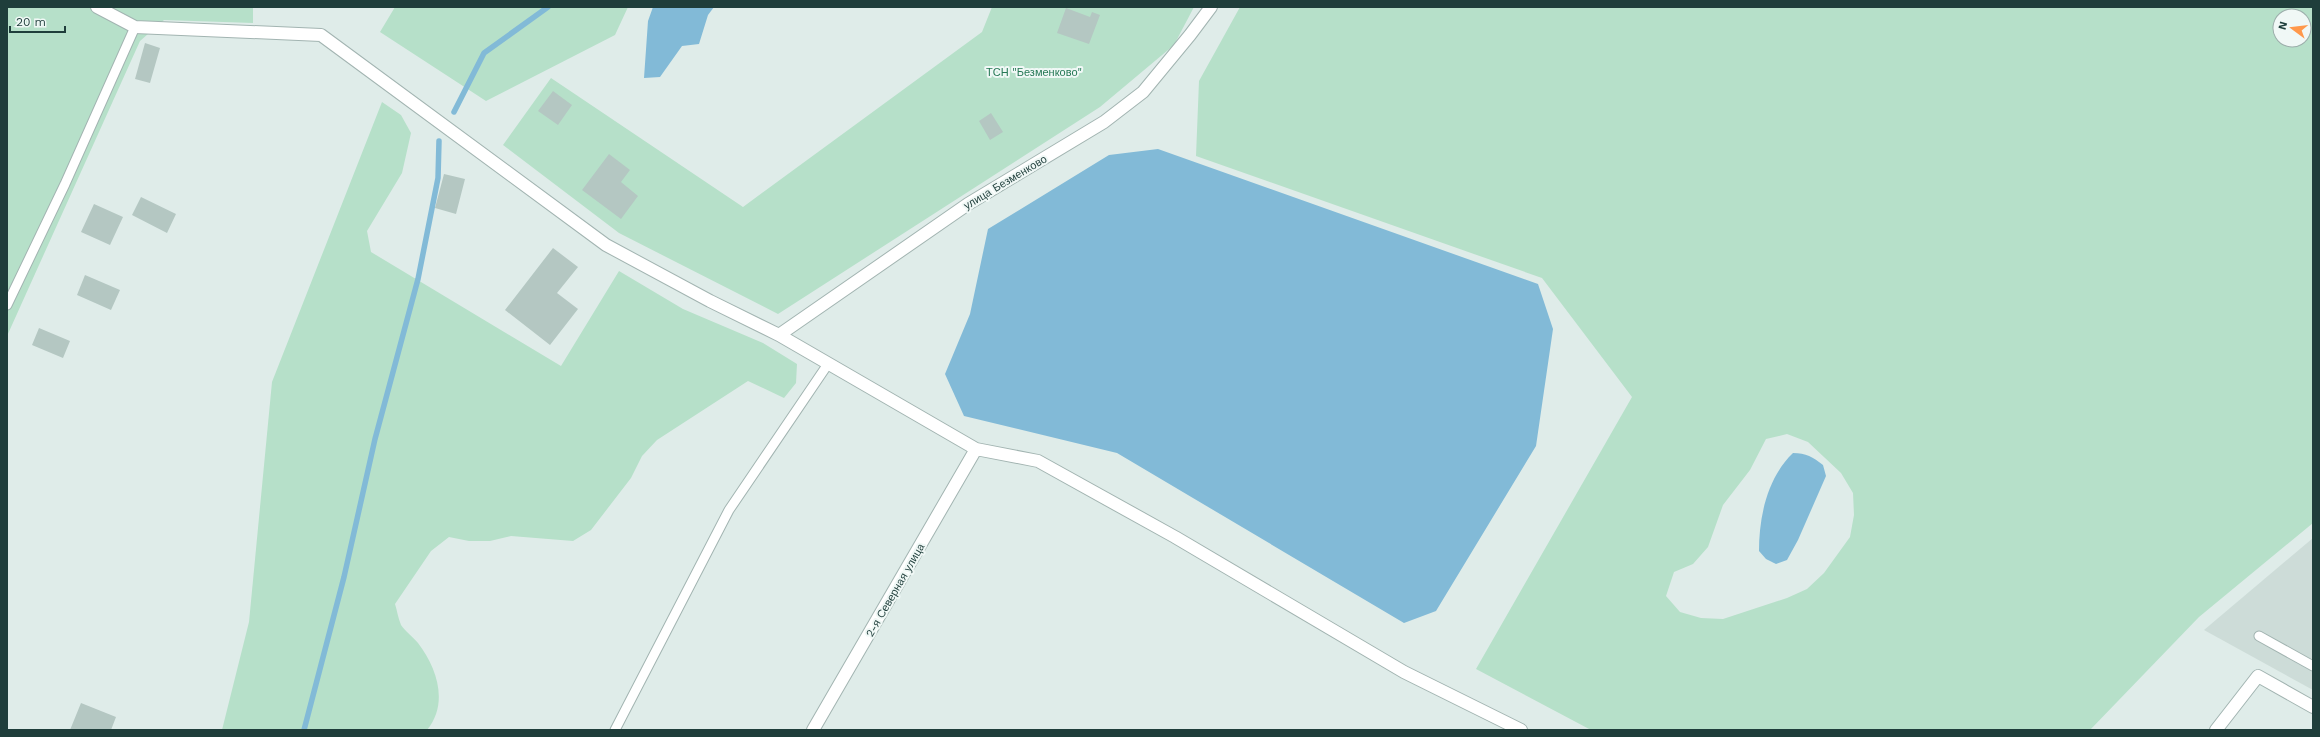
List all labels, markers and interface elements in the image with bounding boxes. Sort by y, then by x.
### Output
scale bar [10,8,65,34]
north arrow [2272,8,2312,48]
text: 20 m [16,15,46,29]
text: N [2275,20,2290,31]
park label: ТСН "Безменково" [986,66,1082,79]
street label: улица Безменково [961,152,1049,212]
street label: 2-я Северная улица [863,540,928,639]

